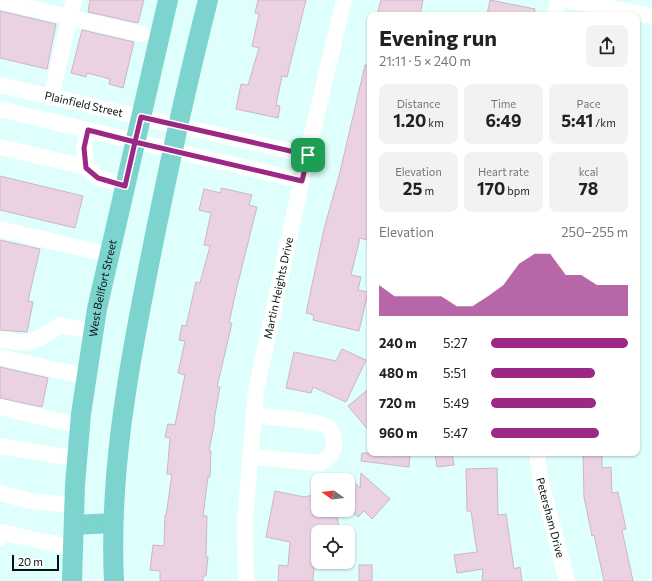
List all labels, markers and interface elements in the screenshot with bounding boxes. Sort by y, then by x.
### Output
text: Evening run [379,24,497,51]
button: share [586,25,628,67]
text: 21:11 · 5 × 240 m [379,53,471,69]
street label: Plainfield Street [44,88,125,119]
text: Distance [397,97,440,110]
text: Time [491,97,516,110]
text: Pace [577,97,600,110]
text: 1.20 [393,110,426,131]
text: 6:49 [486,110,521,131]
text: 5:41 [561,110,593,131]
text: km [426,116,444,129]
text: /km [593,116,616,129]
pin [291,138,325,172]
icon: arrive [297,144,319,166]
text: Elevation [395,165,442,178]
text: Heart rate [478,165,529,178]
text: kcal [579,165,598,178]
text: 25 [403,178,422,199]
text: 170 [477,178,505,199]
text: 78 [579,178,598,199]
text: m [422,184,434,197]
text: bpm [505,184,530,197]
text: Elevation [379,224,434,240]
text: 250–255 m [561,224,628,240]
street label: Martin Heights Drive [260,235,295,340]
street label: West Bellfort Street [86,238,119,338]
text: 240 m [379,335,417,351]
text: 5:27 [443,335,468,351]
text: 480 m [379,365,417,381]
text: 5:51 [443,365,467,381]
text: 720 m [379,395,416,411]
text: 5:49 [443,395,469,411]
text: 960 m [379,425,418,441]
text: 5:47 [443,425,468,441]
north arrow [311,473,355,517]
map controls [311,473,355,569]
street label: Petersham Drive [534,476,568,559]
button: locate [311,525,355,569]
scale bar [12,553,59,572]
text: 20 m [18,555,43,568]

